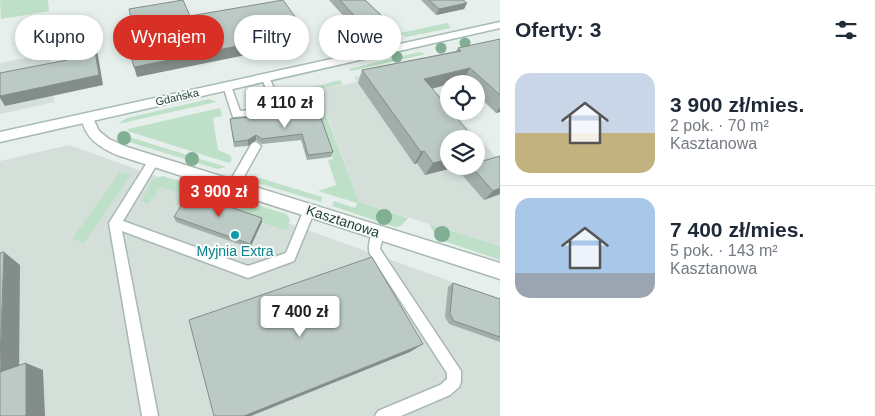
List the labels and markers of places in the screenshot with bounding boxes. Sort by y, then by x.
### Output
pin: 4 110 zł [233,86,337,129]
pin: 3 900 zł [167,176,271,218]
marker: Myjnia Extra [229,229,241,241]
place label: Myjnia Extra [196,243,274,259]
pin: 7 400 zł [248,296,352,338]

